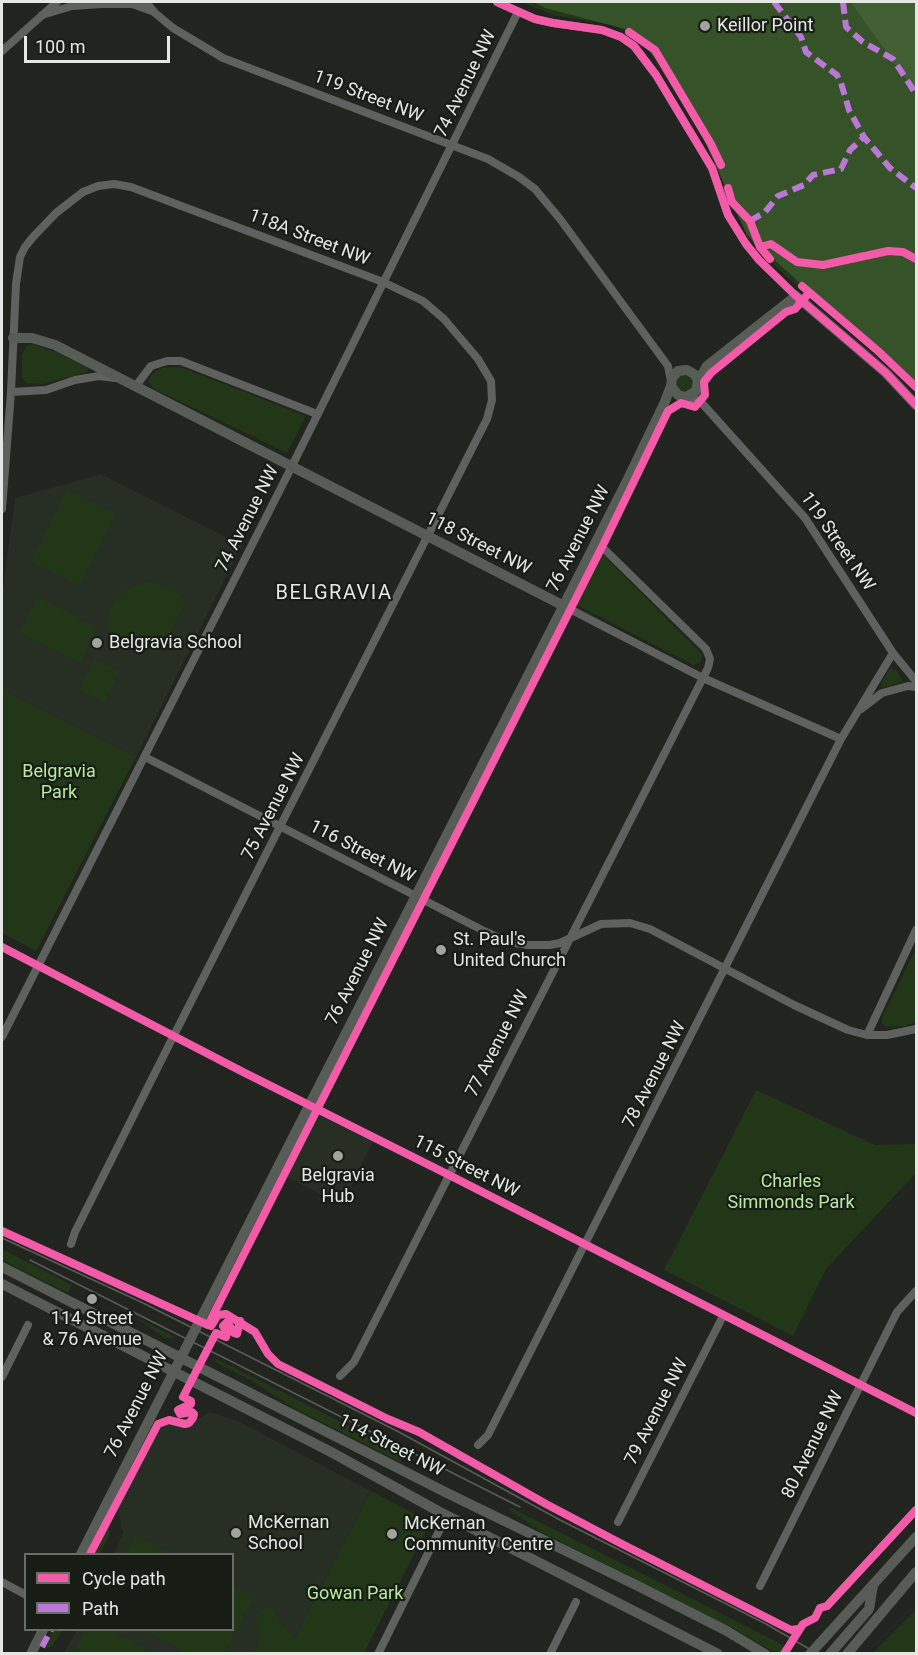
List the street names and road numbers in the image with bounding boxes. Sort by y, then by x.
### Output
street label: 74 Avenue NW [431,27,501,141]
street label: 119 Street NW [310,66,426,128]
street label: 118A Street NW [246,205,372,271]
street label: 74 Avenue NW [212,462,284,576]
street label: 76 Avenue NW [543,482,615,596]
street label: 119 Street NW [795,488,879,596]
street label: 118 Street NW [422,508,534,580]
street label: 75 Avenue NW [238,750,310,864]
street label: 116 Street NW [306,816,418,888]
street label: 76 Avenue NW [322,915,394,1029]
street label: 77 Avenue NW [462,987,534,1101]
street label: 78 Avenue NW [619,1018,691,1132]
street label: 115 Street NW [410,1131,522,1203]
street label: 76 Avenue NW [101,1348,173,1462]
street label: 79 Avenue NW [621,1355,693,1469]
street label: 80 Avenue NW [778,1388,848,1502]
street label: 114 Street NW [335,1410,447,1482]

